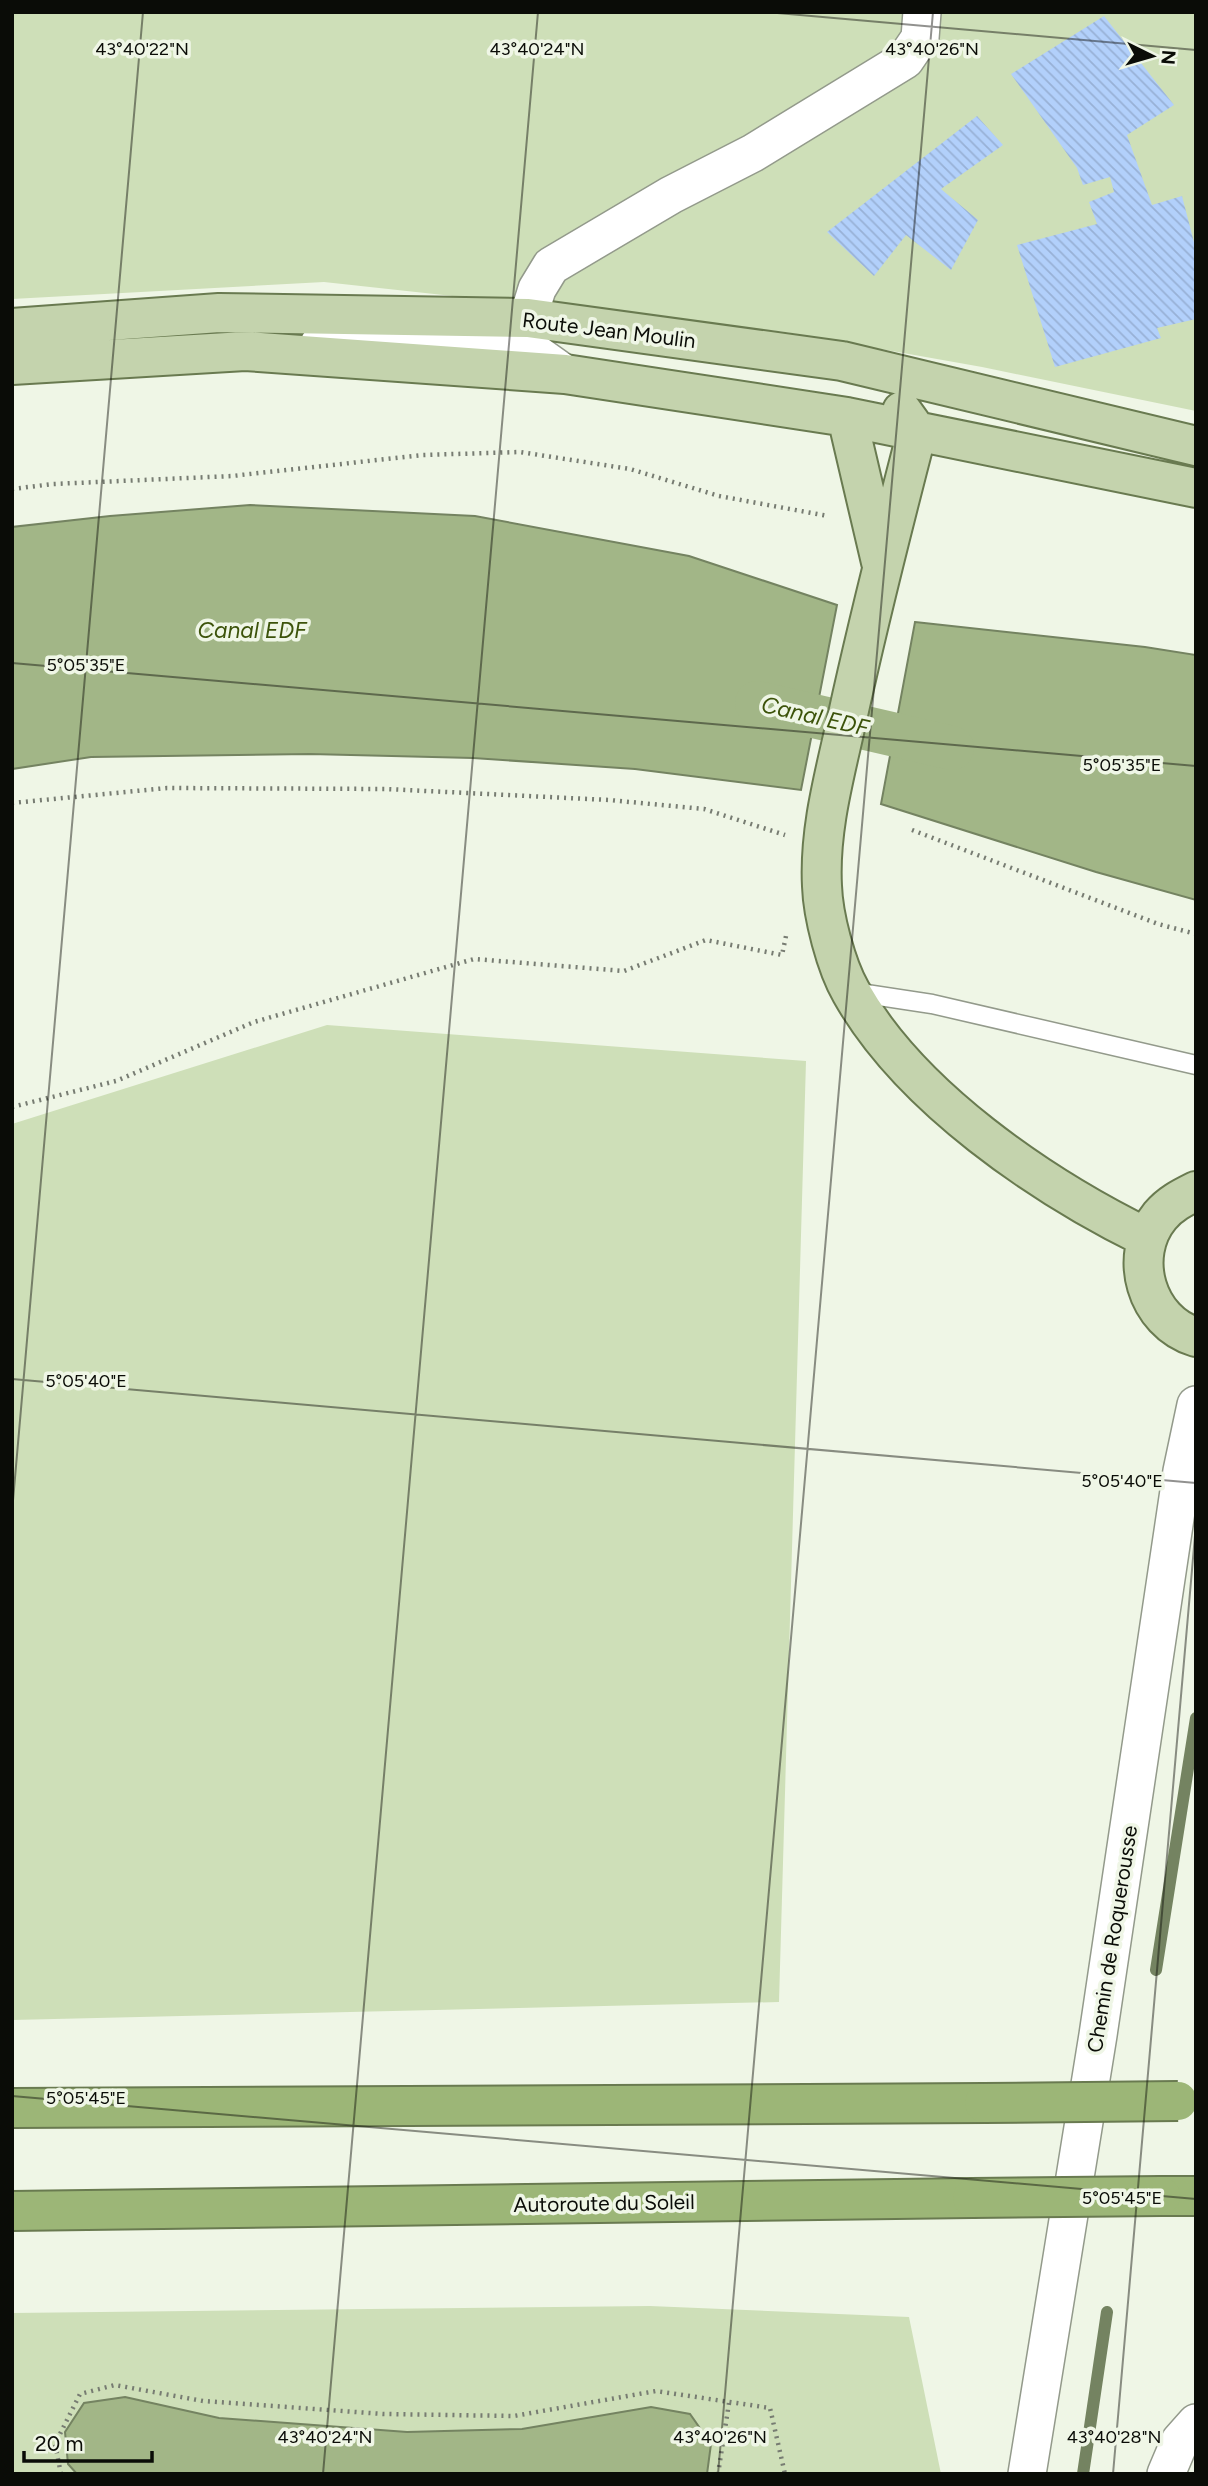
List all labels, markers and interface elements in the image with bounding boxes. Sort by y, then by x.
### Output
north arrow [1117,21,1187,91]
text: 43°40'22"N [95,38,189,60]
text: 43°40'24"N [490,38,584,60]
text: 43°40'26"N [885,38,979,60]
text: N [1156,49,1181,66]
street label: Route Jean Moulin [521,307,697,353]
water label: Canal EDF [197,616,308,644]
text: 5°05'35"E [46,654,126,676]
water label: Canal EDF [759,690,873,742]
text: 5°05'35"E [1082,754,1162,776]
text: 5°05'40"E [45,1370,127,1392]
text: 5°05'40"E [1081,1470,1163,1492]
street label: Chemin de Roquerousse [1082,1824,1142,2054]
text: 5°05'45"E [46,2087,126,2109]
text: 5°05'45"E [1082,2187,1162,2209]
street label: Autoroute du Soleil [513,2189,695,2217]
scale bar [24,2420,152,2464]
text: 43°40'24"N [278,2426,372,2448]
text: 43°40'26"N [673,2426,767,2448]
text: 43°40'28"N [1067,2426,1161,2448]
text: 20 m [35,2431,83,2456]

